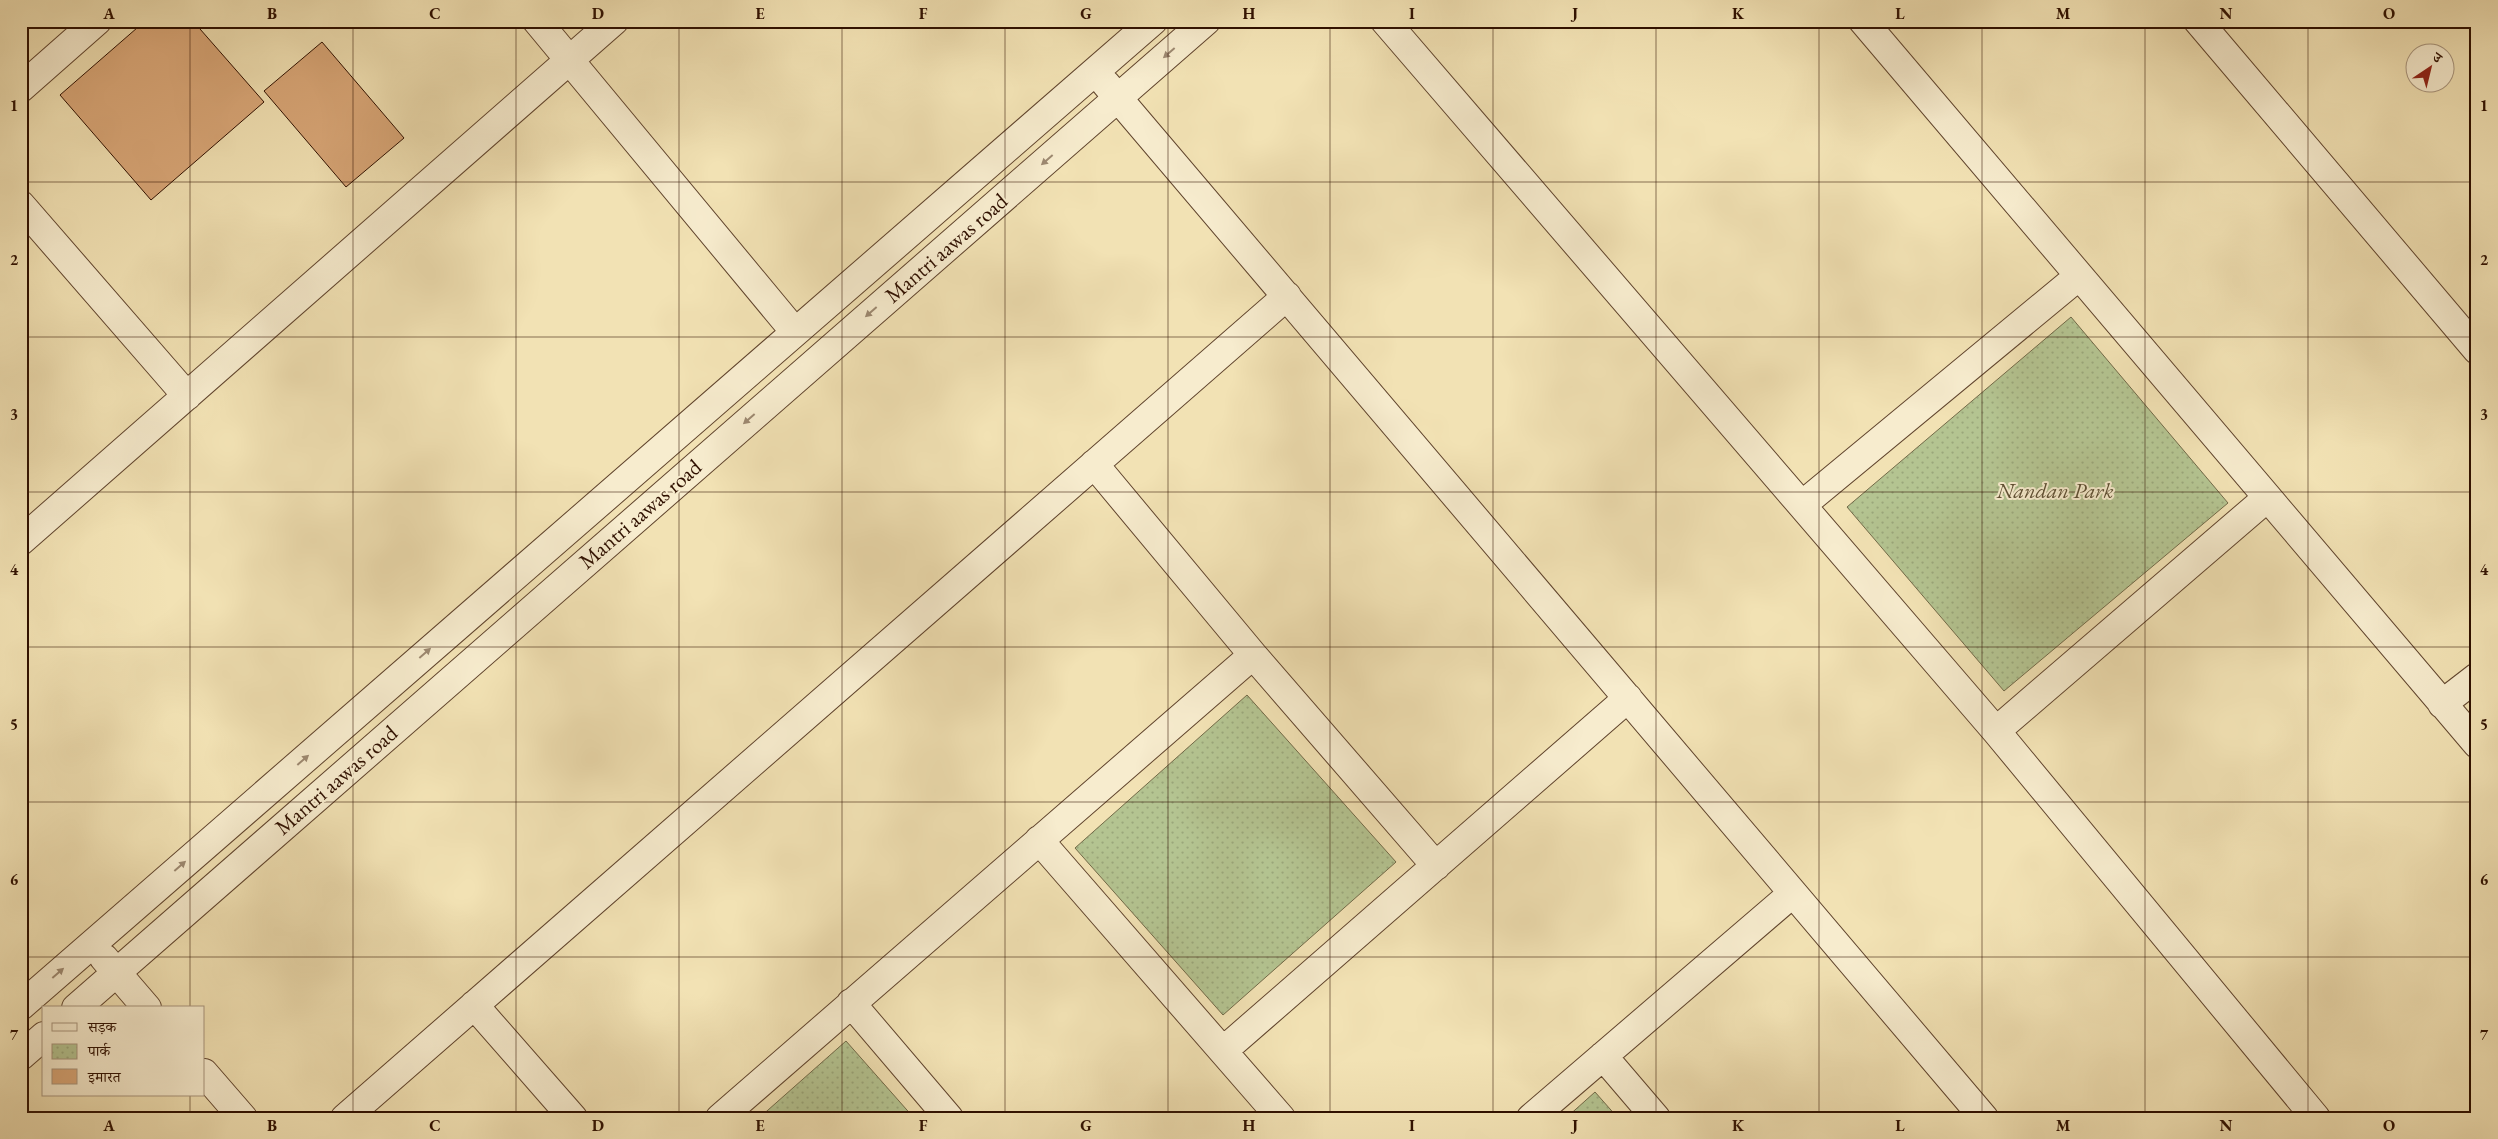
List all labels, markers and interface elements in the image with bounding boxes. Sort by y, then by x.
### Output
text: A [102,3,115,24]
text: B [267,3,277,24]
text: C [429,3,441,24]
text: D [592,3,604,24]
text: E [755,3,765,24]
text: F [919,3,928,24]
text: G [1080,3,1092,24]
text: H [1243,3,1256,24]
text: I [1409,3,1415,24]
text: J [1570,3,1578,24]
text: K [1732,3,1745,24]
text: L [1895,3,1905,24]
text: M [2056,3,2071,24]
text: N [2220,3,2233,24]
text: O [2383,3,2395,24]
north arrow [2406,42,2456,92]
text: उ [2429,47,2446,67]
one-way arrow [1163,48,1176,59]
text: 1 [10,95,18,116]
text: 1 [2480,95,2488,116]
one-way arrow [1041,154,1053,166]
street label: Mantri aawas road [878,186,1014,309]
text: 2 [10,249,19,270]
text: 2 [2480,249,2489,270]
one-way arrow [865,307,878,318]
text: 3 [10,404,18,425]
text: 3 [2480,404,2488,425]
one-way arrow [743,413,755,425]
street label: Mantri aawas road [572,452,708,575]
park label: Nandan Park [1996,476,2113,505]
text: 4 [10,559,19,580]
text: 4 [2480,559,2489,580]
one-way arrow [419,647,431,659]
text: 5 [10,714,18,735]
text: 5 [2480,714,2488,735]
street label: Mantri aawas road [268,718,404,841]
one-way arrow [296,754,309,765]
one-way arrow [173,860,185,872]
text: 6 [10,869,19,890]
text: 6 [2480,869,2489,890]
one-way arrow [51,968,64,979]
legend [42,1006,205,1096]
text: सड़क [87,1017,117,1036]
text: 7 [10,1024,19,1045]
text: 7 [2480,1024,2489,1045]
text: पार्क [87,1041,111,1060]
text: इमारत [87,1067,122,1086]
text: A [102,1115,115,1136]
text: B [267,1115,277,1136]
text: C [429,1115,441,1136]
text: D [592,1115,604,1136]
text: E [755,1115,765,1136]
text: F [919,1115,928,1136]
text: G [1080,1115,1092,1136]
text: H [1243,1115,1256,1136]
text: I [1409,1115,1415,1136]
text: J [1570,1115,1578,1136]
text: K [1732,1115,1745,1136]
text: L [1895,1115,1905,1136]
text: M [2056,1115,2071,1136]
text: N [2220,1115,2233,1136]
text: O [2383,1115,2395,1136]

